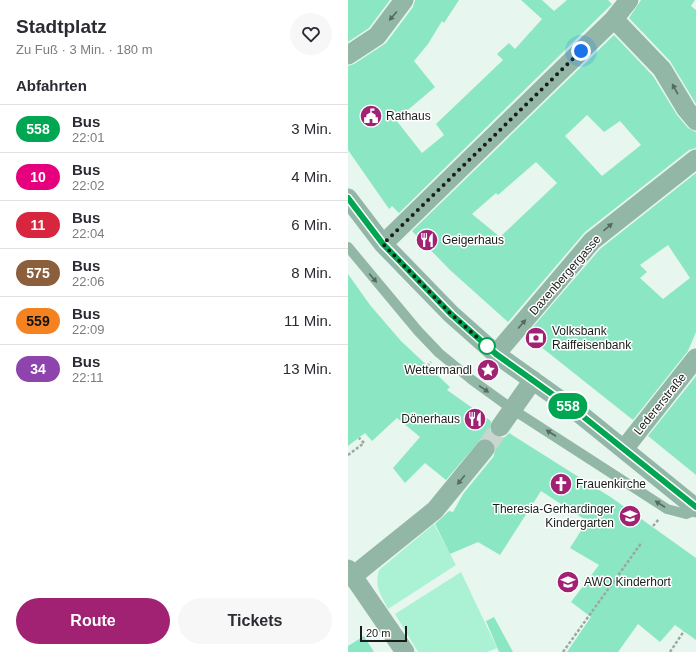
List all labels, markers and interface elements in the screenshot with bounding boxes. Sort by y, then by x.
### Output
one-way arrow [388,11,397,22]
button: heart [290,13,332,55]
text: Stadtplatz [16,16,107,37]
your location [571,41,591,61]
text: Zu Fuß · 3 Min. · 180 m [16,42,153,57]
text: Abfahrten [16,77,87,94]
one-way arrow [671,83,678,95]
public building icon: Rathaus [358,103,384,129]
place label: Rathaus [386,109,431,123]
text: Bus [72,113,100,130]
text: 3 Min. [291,120,332,137]
text: 558 [26,121,50,137]
text: 22:01 [72,130,105,145]
text: Bus [72,161,100,178]
text: 4 Min. [291,168,332,185]
text: 10 [30,169,46,185]
text: 22:02 [72,178,105,193]
text: Bus [72,209,100,226]
text: 6 Min. [291,216,332,233]
text: 11 [31,217,45,233]
one-way arrow [603,223,614,232]
text: 22:04 [72,226,105,241]
restaurant icon: Geigerhaus [414,227,440,253]
street label: Daxenbergergasse [526,232,604,318]
place label: Geigerhaus [442,233,504,247]
text: Bus [72,257,100,274]
text: 8 Min. [291,264,332,281]
text: 575 [26,265,50,281]
one-way arrow [368,272,377,283]
text: 22:06 [72,274,105,289]
text: Bus [72,305,100,322]
text: 11 Min. [284,312,332,329]
text: 559 [26,313,50,329]
one-way arrow [517,319,526,329]
text: 22:09 [72,322,105,337]
place label: Volksbank Raiffeisenbank [552,324,632,352]
bank icon: Volksbank Raiffeisenbank [523,325,549,351]
unlabelled marker [478,337,496,355]
text: Bus [72,353,100,370]
place icon: Wettermandl [475,357,501,383]
text: 13 Min. [283,360,332,377]
text: 34 [30,361,46,377]
place label: Wettermandl [404,363,472,377]
text: 22:11 [72,370,104,385]
street label: Ledererstraße [631,370,689,438]
one-way arrow [479,385,489,393]
line badge: 558 [545,393,591,419]
text: 558 [556,398,580,414]
restaurant icon: Dönerhaus [462,406,488,432]
place label: Dönerhaus [401,412,460,426]
one-way arrow [546,429,556,437]
church icon: Frauenkirche [548,471,574,497]
one-way arrow [456,474,465,485]
place label: Frauenkirche [576,477,646,491]
one-way arrow [654,501,666,508]
place label: Theresia-Gerhardinger Kindergarten [493,502,614,530]
school or university icon: Theresia-Gerhardinger Kindergarten [617,503,643,529]
school or university icon: AWO Kinderhort [555,569,581,595]
place label: AWO Kinderhort [584,575,672,589]
button: Route [16,598,170,644]
button: Tickets [178,598,332,644]
scale bar [360,624,407,643]
text: 20 m [366,627,390,639]

